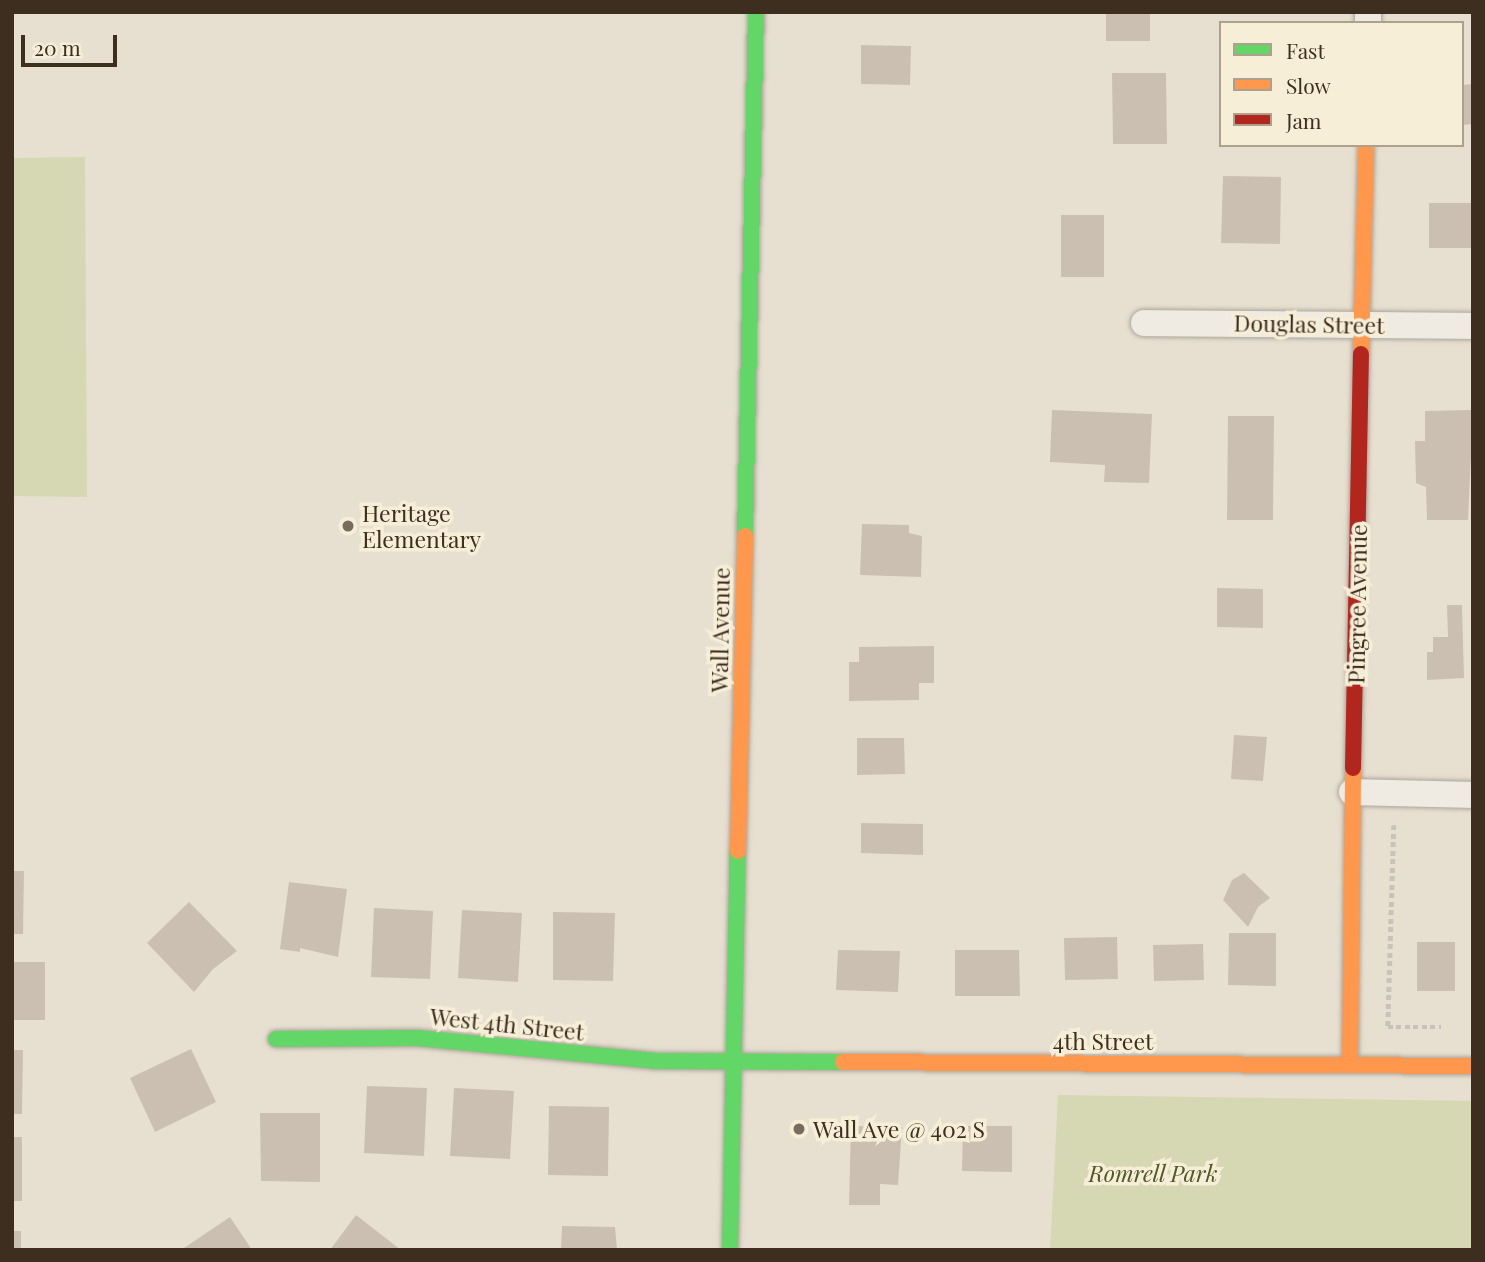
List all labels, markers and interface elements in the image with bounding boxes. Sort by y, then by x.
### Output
scale bar [24,21,121,65]
legend [1219,21,1464,147]
text: 20 m [34,33,81,61]
text: Fast [1286,36,1325,64]
text: Slow [1286,71,1331,99]
text: Jam [1286,106,1322,134]
street label: Douglas Street [1234,309,1384,339]
place label: Heritage Elementary [362,499,481,553]
marker: Heritage Elementary [340,518,356,534]
street label: Pingree Avenue [1342,524,1372,684]
street label: Wall Avenue [705,567,735,693]
street label: West 4th Street [428,1002,586,1046]
street label: 4th Street [1053,1027,1153,1055]
place label: Wall Ave @ 402 S [813,1115,986,1143]
marker: Wall Ave @ 402 S [791,1121,807,1137]
park label: Romrell Park [1088,1159,1218,1187]

